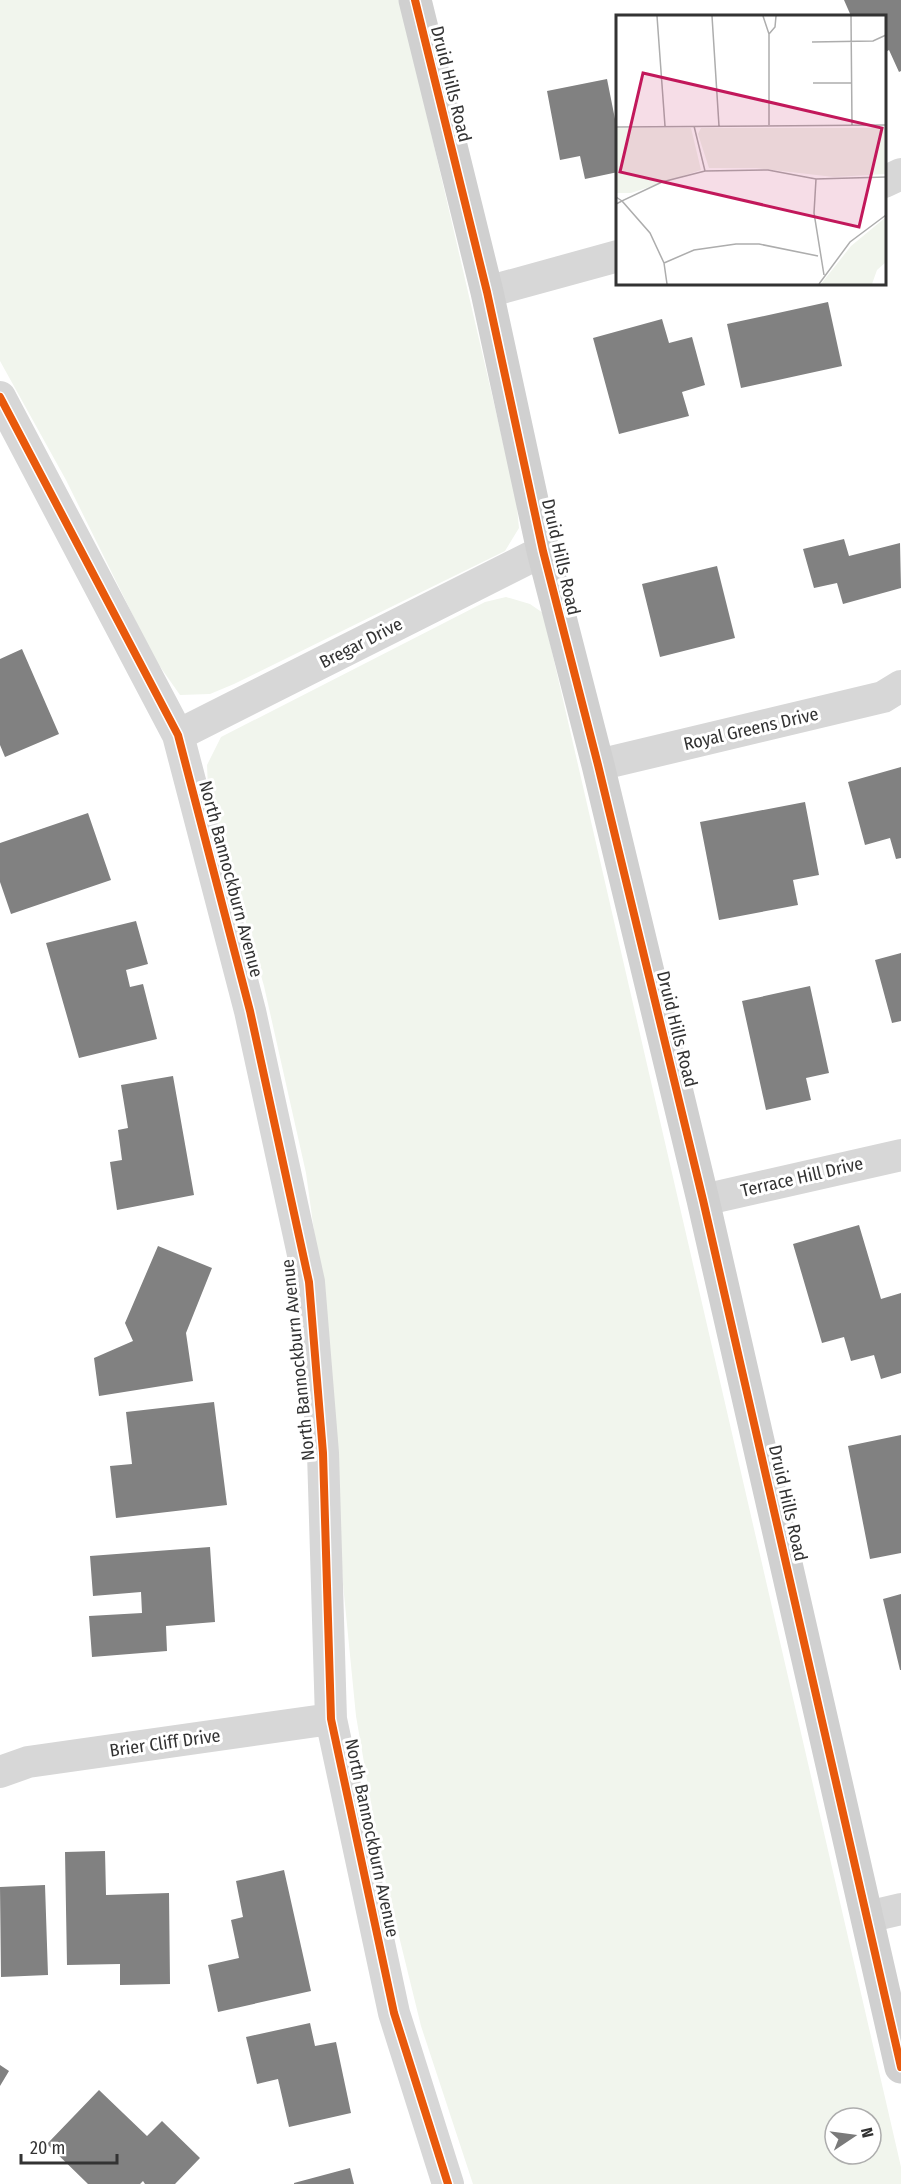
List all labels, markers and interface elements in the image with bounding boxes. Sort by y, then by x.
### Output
inset map [616,15,886,285]
street label: Druid Hills Road [426,24,476,144]
street label: Druid Hills Road [537,497,585,617]
street label: Bregar Drive [316,613,406,673]
street label: Royal Greens Drive [681,703,821,755]
street label: North Bannockburn Avenue [194,778,268,980]
street label: Druid Hills Road [652,969,702,1089]
street label: Terrace Hill Drive [739,1152,865,1202]
street label: North Bannockburn Avenue [276,1258,320,1462]
street label: Druid Hills Road [764,1443,812,1563]
street label: Brier Cliff Drive [108,1724,222,1762]
street label: North Bannockburn Avenue [340,1737,404,1939]
north arrow [823,2106,883,2166]
text: N [857,2126,877,2140]
scale bar [21,2127,117,2165]
text: 20 m [30,2137,65,2159]

